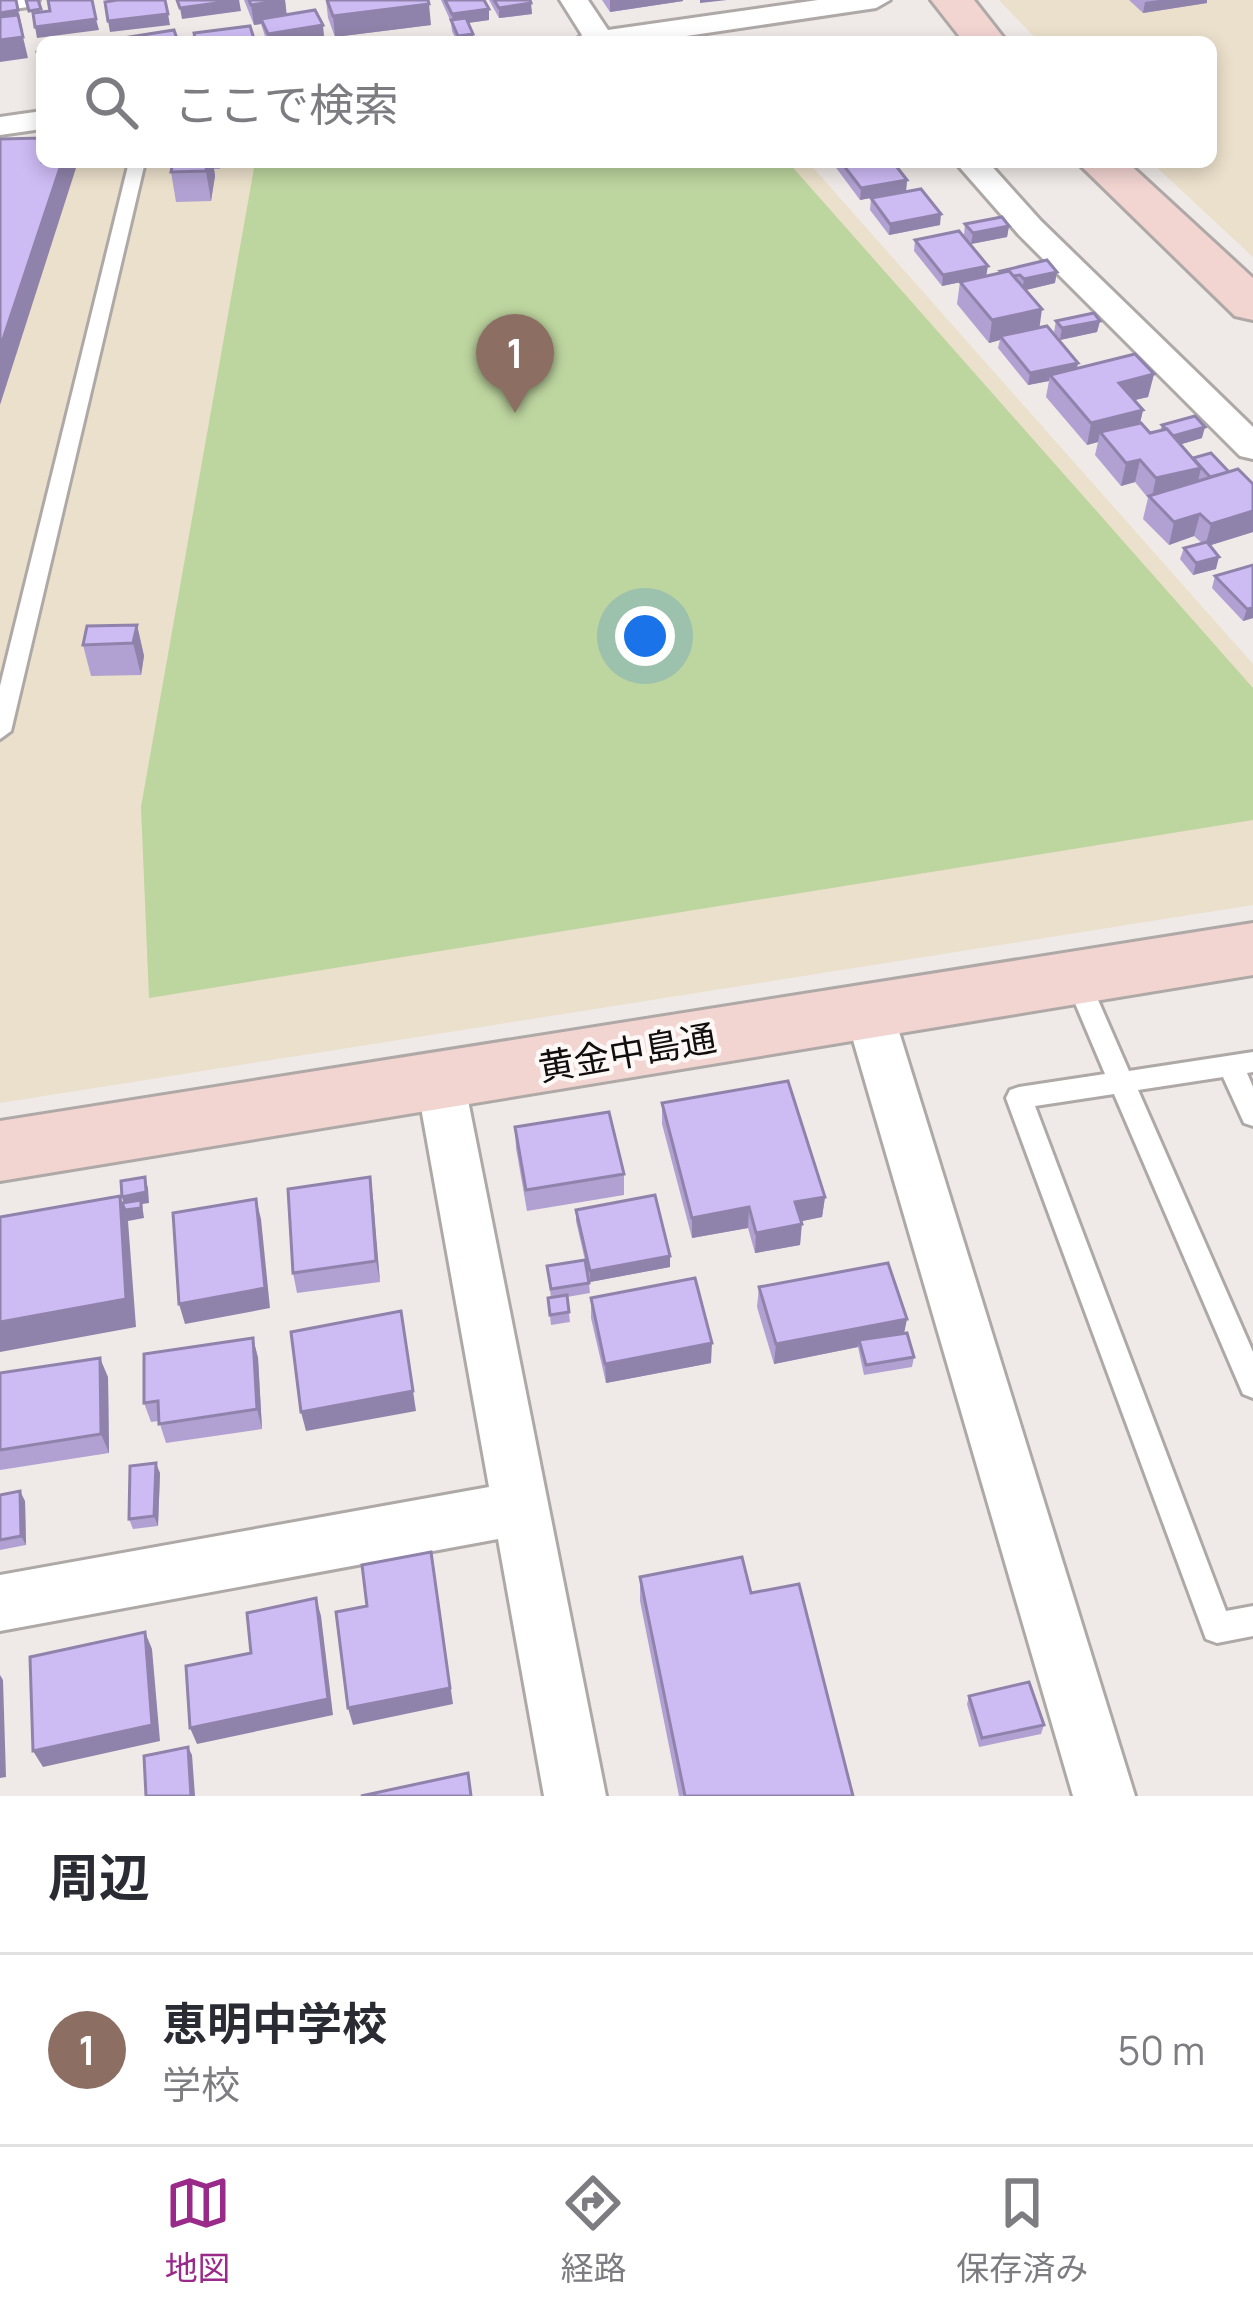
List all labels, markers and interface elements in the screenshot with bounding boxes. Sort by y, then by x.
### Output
search box [36,36,1217,168]
icon: search [78,69,144,135]
text: ここで検索 [174,73,399,135]
pin: 1 [476,314,554,413]
your location [615,606,675,666]
street label: 黄金中島通 [534,1012,720,1092]
text: 周辺 [48,1842,150,1911]
text: 恵明中学校 [162,1992,387,2054]
text: 1 [78,2023,96,2077]
text: 50 m [1118,2023,1205,2077]
text: 学校 [162,2057,240,2111]
tab: 地図 [165,2170,231,2290]
tab: 経路 [560,2170,626,2290]
tab: 保存済み [956,2170,1088,2290]

